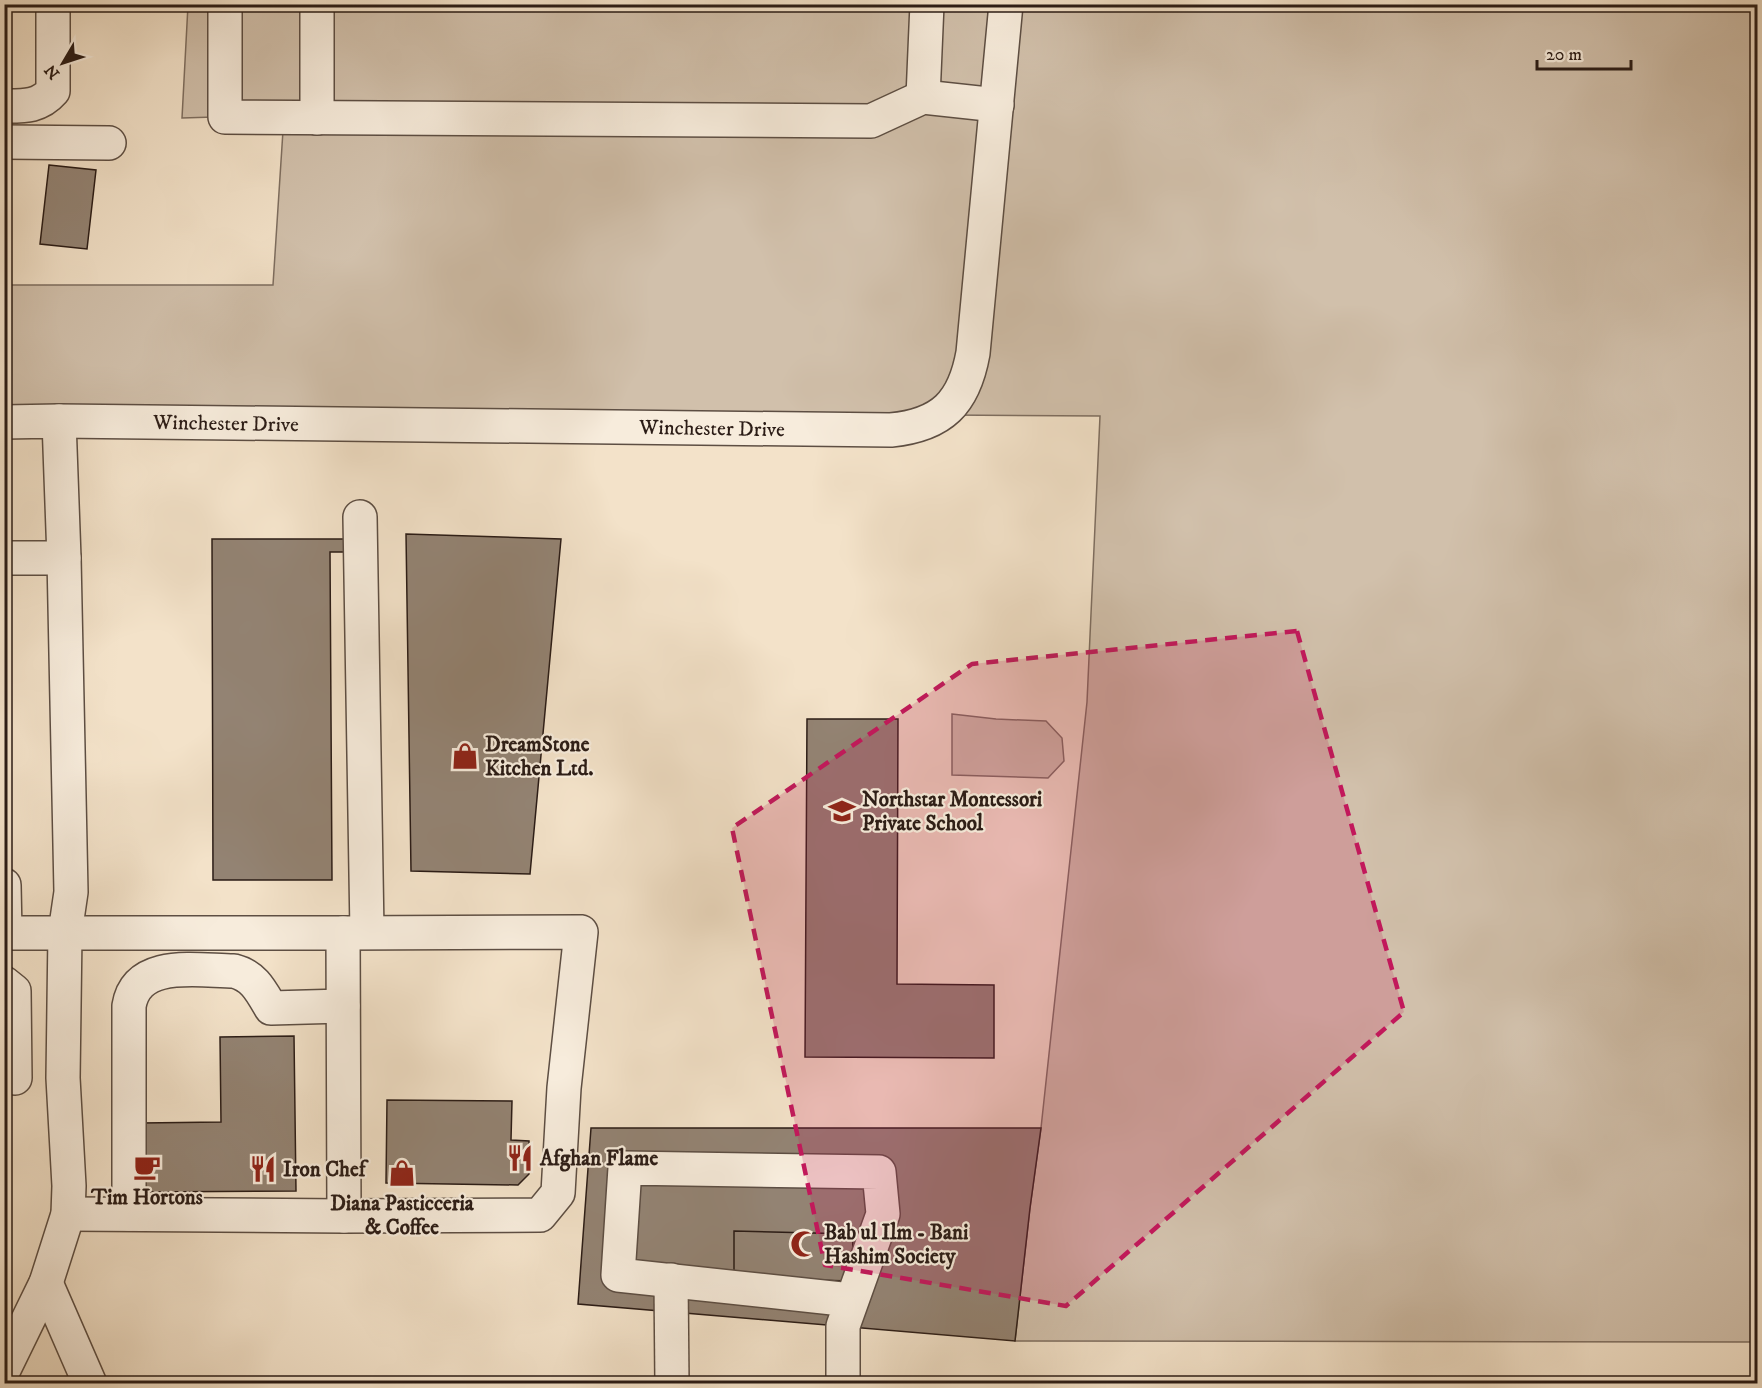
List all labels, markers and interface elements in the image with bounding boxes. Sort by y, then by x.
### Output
north arrow [33,33,93,93]
scale bar [1537,33,1632,71]
text: 20 m [1546,44,1582,66]
text: N [40,60,64,83]
street label: Winchester Drive [152,410,299,438]
street label: Winchester Drive [638,415,785,443]
place label: DreamStone Kitchen Ltd. [485,732,594,782]
shop icon: DreamStone Kitchen Ltd. [450,741,480,771]
place label: Northstar Montessori Private School [862,787,1043,837]
school or university icon: Northstar Montessori Private School [827,796,857,826]
restaurant icon: Afghan Flame [505,1143,535,1173]
place label: Afghan Flame [539,1146,658,1172]
cafe icon: Tim Hortons [132,1152,162,1182]
restaurant icon: Iron Chef [248,1154,278,1184]
place label: Iron Chef [283,1157,369,1183]
shop icon: Diana Pasticceria & Coffee [387,1158,417,1188]
place label: Tim Hortons [90,1185,203,1211]
place label: Diana Pasticceria & Coffee [330,1191,475,1241]
place label: Bab ul Ilm - Bani Hashim Society [824,1220,969,1270]
mosque icon: Bab ul Ilm - Bani Hashim Society [789,1229,819,1259]

